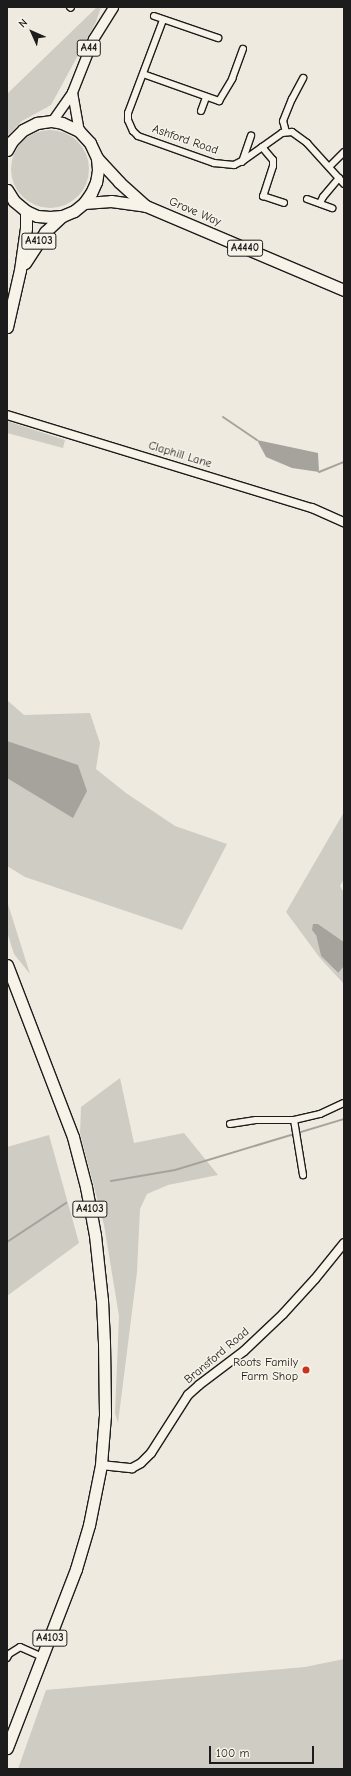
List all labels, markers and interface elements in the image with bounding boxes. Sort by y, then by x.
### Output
north arrow [12,12,52,52]
text: N [16,16,30,30]
road number: A44 [76,39,102,57]
street label: Ashford Road [150,122,220,158]
street label: Grove Way [167,195,223,229]
road number: A4103 [21,232,57,250]
road number: A4440 [227,239,263,257]
street label: Claphill Lane [147,439,213,471]
road number: A4103 [72,1200,108,1218]
street label: Bransford Road [182,1325,252,1387]
place label: Roots Family Farm Shop [233,1356,298,1384]
marker: Roots Family Farm Shop [301,1365,311,1375]
road number: A4103 [32,1629,68,1647]
scale bar [211,1738,316,1764]
text: 100 m [216,1746,249,1760]

